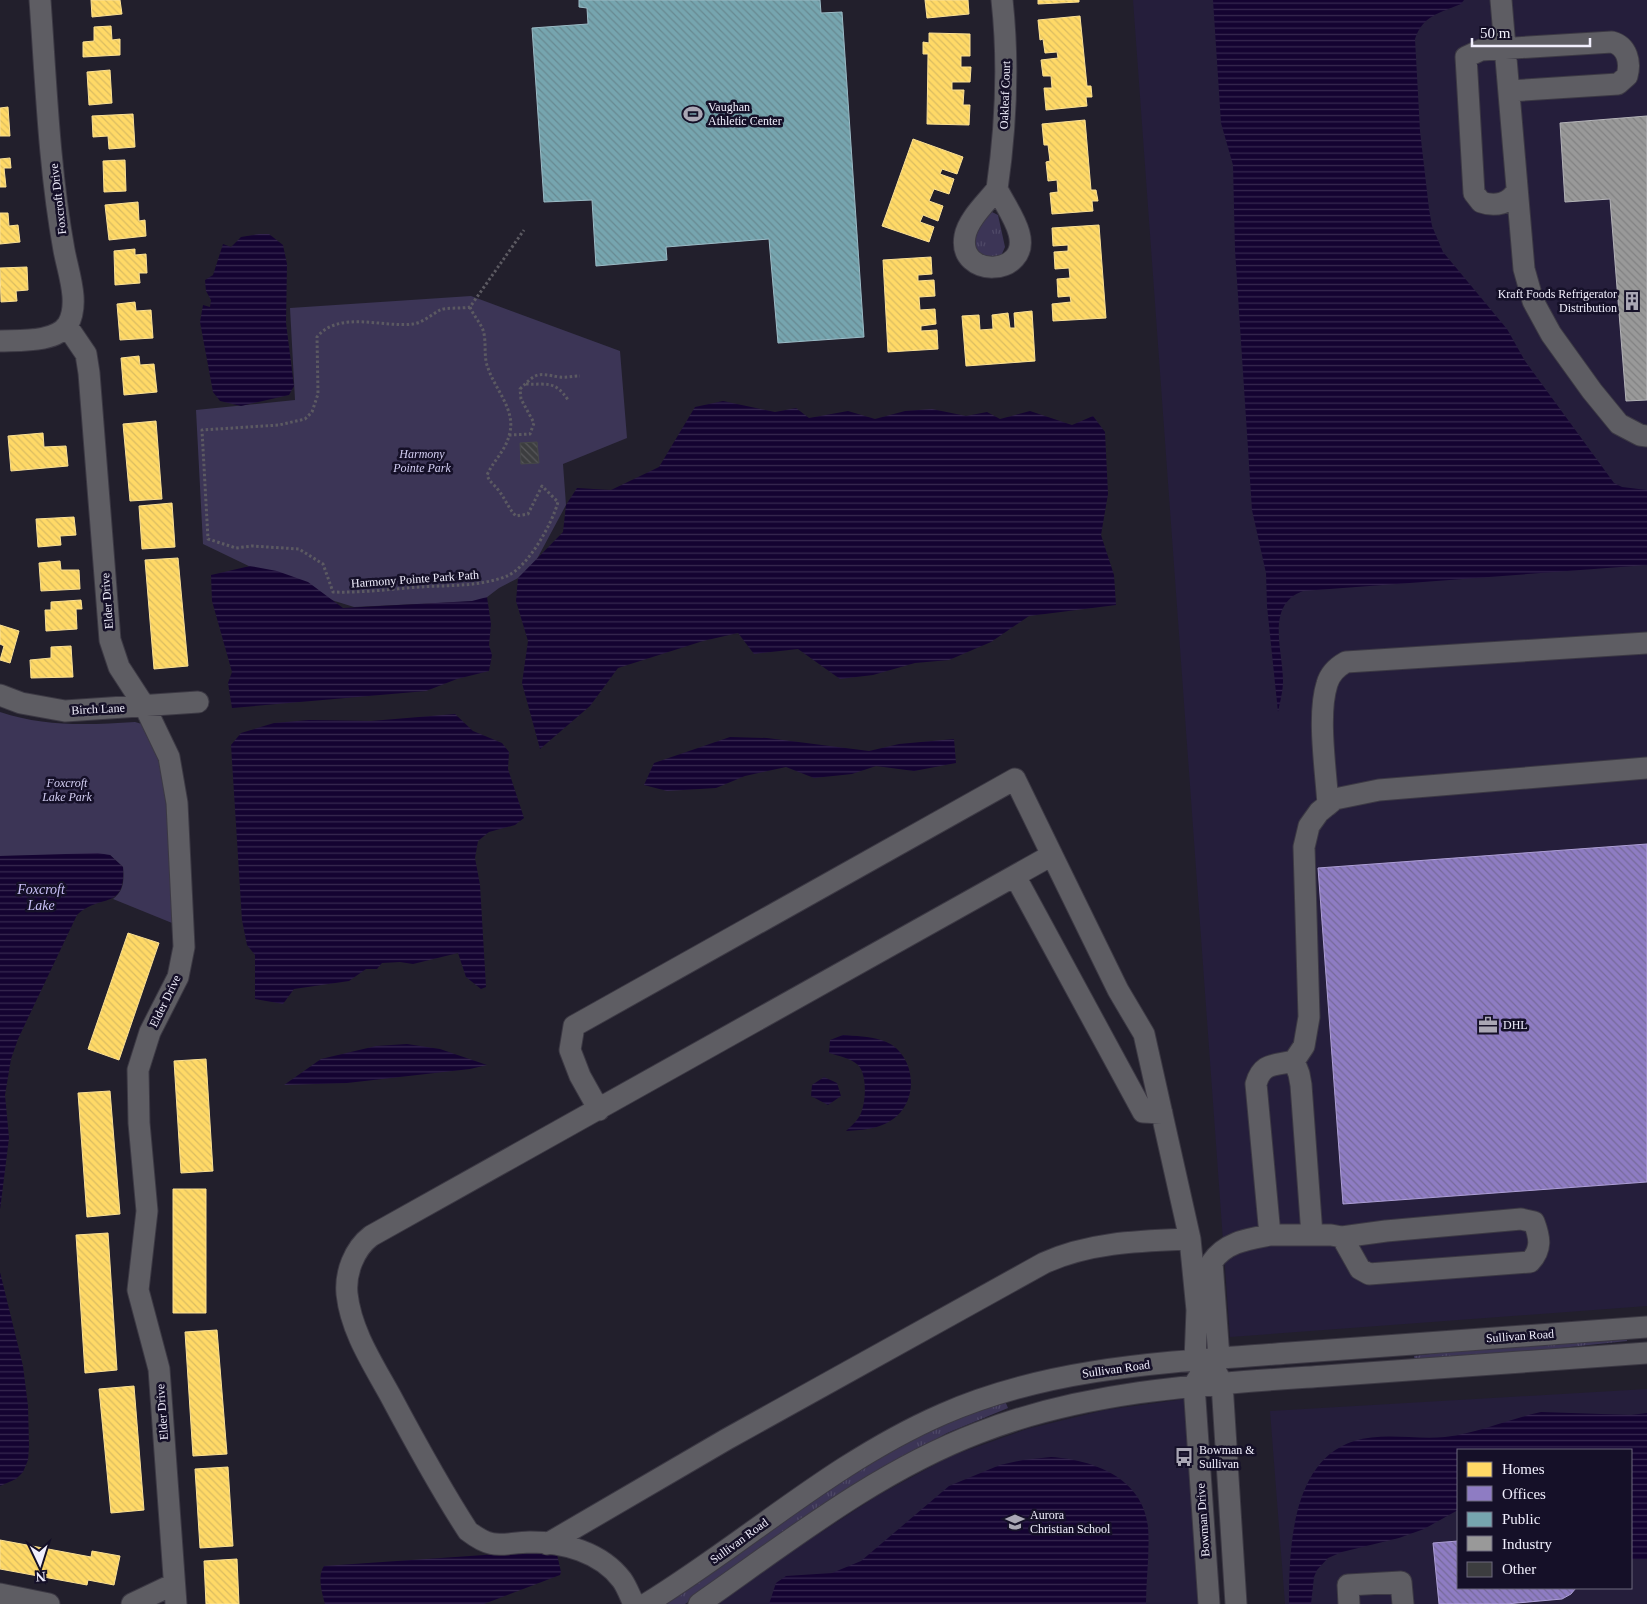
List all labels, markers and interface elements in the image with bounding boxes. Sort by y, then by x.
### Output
scale bar [1472,15,1590,47]
text: 50 m [1480,25,1511,41]
street label: Oakleaf Court [997,60,1013,129]
place label: Vaughan Athletic Center [708,100,782,128]
sports icon: Vaughan Athletic Center [682,103,704,125]
street label: Foxcroft Drive [47,163,69,235]
place label: Kraft Foods Refrigerator Distribution [1498,287,1617,315]
building icon: Kraft Foods Refrigerator Distribution [1621,290,1643,312]
park label: Harmony Pointe Park [392,447,451,475]
street label: Harmony Pointe Park Path [351,568,479,590]
street label: Elder Drive [98,572,116,630]
street label: Birch Lane [71,701,125,717]
park label: Foxcroft Lake Park [41,776,92,804]
water label: Foxcroft Lake [16,882,66,913]
street label: Elder Drive [146,973,184,1029]
office icon: DHL [1477,1014,1499,1036]
place label: DHL [1503,1018,1528,1032]
street label: Sullivan Road [1485,1327,1555,1345]
street label: Sullivan Road [1081,1357,1151,1381]
street label: Elder Drive [153,1383,171,1441]
place label: Bowman & Sullivan [1199,1443,1255,1471]
bus stop icon: Bowman & Sullivan [1173,1446,1195,1468]
legend [1457,1449,1632,1589]
text: Homes [1502,1461,1545,1477]
street label: Bowman Drive [1193,1483,1213,1557]
text: Offices [1502,1486,1546,1502]
place label: Aurora Christian School [1030,1508,1111,1536]
school or university icon: Aurora Christian School [1004,1511,1026,1533]
text: Public [1502,1511,1541,1527]
street label: Sullivan Road [707,1515,771,1567]
text: Industry [1502,1536,1552,1552]
north arrow [15,1539,65,1589]
text: Other [1502,1561,1536,1577]
text: N [35,1569,46,1584]

